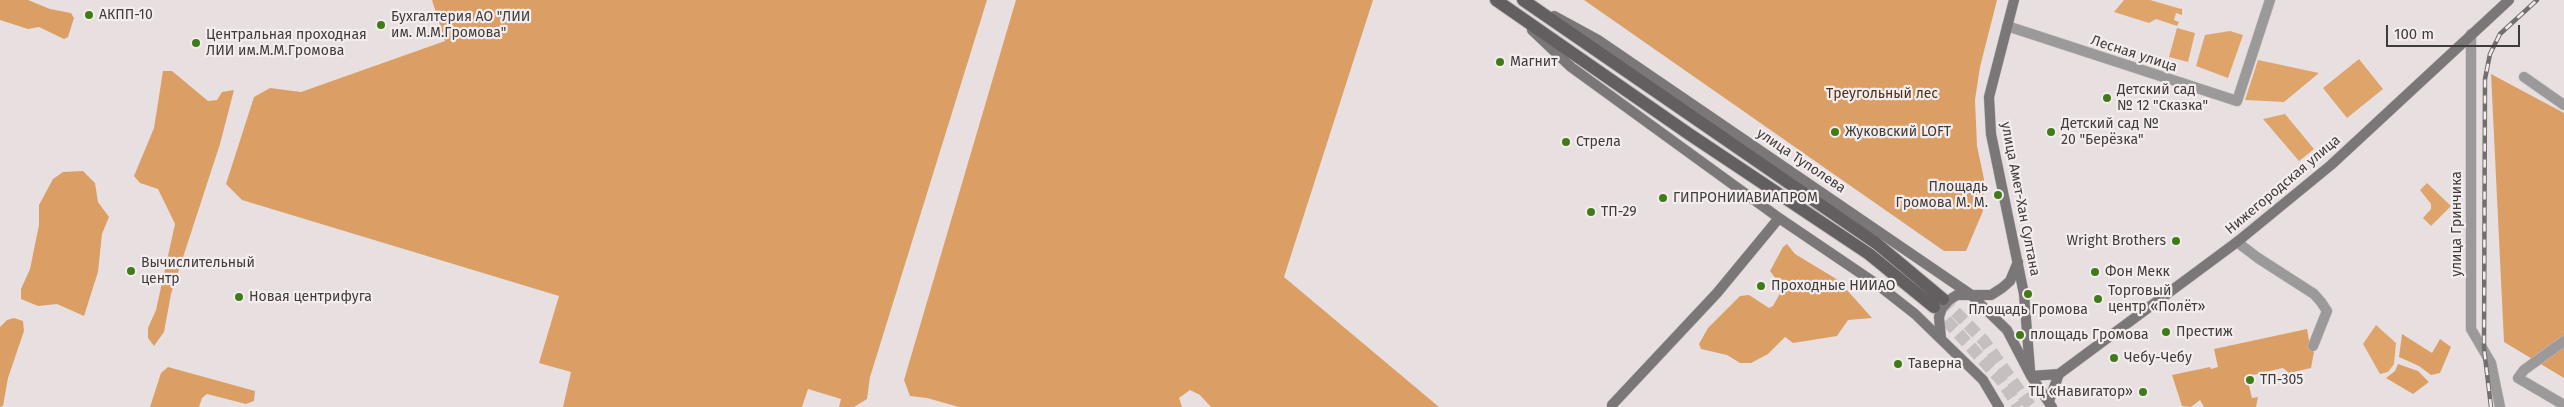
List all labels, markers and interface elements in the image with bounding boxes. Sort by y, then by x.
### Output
place label: АКПП-10 [99,7,153,23]
marker: АКПП-10 [83,9,95,21]
place label: Бухгалтерия АО "ЛИИ им. М.М.Громова" [391,9,530,41]
scale bar [2389,15,2523,47]
marker: Бухгалтерия АО "ЛИИ им. М.М.Громова" [375,19,387,31]
text: 100 m [2394,25,2434,43]
place label: Центральная проходная ЛИИ им.М.М.Громова [206,27,367,59]
street label: Лесная улица [2089,32,2179,76]
marker: Центральная проходная ЛИИ им.М.М.Громова [190,37,202,49]
place label: Магнит [1510,54,1558,70]
marker: Магнит [1494,56,1506,68]
place label: Детский сад № 12 "Сказка" [2117,82,2208,114]
park label: Треугольный лес [1826,86,1938,102]
marker: Детский сад № 12 "Сказка" [2101,92,2113,104]
place label: Детский сад № 20 "Берёзка" [2061,116,2159,148]
street label: улица Амет-Хан Султана [1997,120,2043,278]
place label: Жуковский LOFT [1845,124,1951,140]
street label: улица Туполева [1753,125,1849,197]
marker: Жуковский LOFT [1829,126,1841,138]
marker: Детский сад № 20 "Берёзка" [2045,126,2057,138]
street label: Нижегородская улица [2222,132,2344,238]
place label: Стрела [1576,134,1621,150]
marker: Стрела [1560,136,1572,148]
street label: улица Гринчика [2449,171,2465,277]
place label: Площадь Громова М. М. [1896,179,1988,212]
marker: Площадь Громова М. М. [1992,189,2004,201]
place label: ГИПРОНИИАВИАПРОМ [1673,190,1818,206]
marker: ГИПРОНИИАВИАПРОМ [1657,192,1669,204]
place label: ТП-29 [1601,204,1637,220]
marker: ТП-29 [1585,206,1597,218]
place label: Wright Brothers [2067,233,2166,249]
marker: Wright Brothers [2170,235,2182,247]
place label: Вычислительный центр [141,255,255,288]
place label: Фон Мекк [2105,264,2170,280]
marker: Вычислительный центр [125,265,137,277]
marker: Фон Мекк [2089,266,2101,278]
place label: Проходные НИИАО [1771,278,1895,294]
marker: Проходные НИИАО [1755,280,1767,292]
place label: Торговый центр «Полёт» [2108,283,2205,316]
marker: Площадь Громова [2022,288,2034,300]
place label: Новая центрифуга [249,289,372,305]
marker: Новая центрифуга [233,291,245,303]
marker: Торговый центр «Полёт» [2092,293,2104,305]
place label: Площадь Громова [1968,302,2088,318]
place label: Престиж [2176,324,2233,340]
marker: Престиж [2160,326,2172,338]
place label: площадь Громова [2030,327,2149,343]
marker: площадь Громова [2014,329,2026,341]
place label: Чебу-Чебу [2124,350,2192,366]
marker: Чебу-Чебу [2108,352,2120,364]
place label: Таверна [1908,356,1962,372]
marker: Таверна [1892,358,1904,370]
place label: ТП-305 [2260,372,2303,388]
marker: ТП-305 [2244,374,2256,386]
place label: ТЦ «Навигатор» [2028,384,2133,400]
marker: ТЦ «Навигатор» [2137,386,2149,398]

